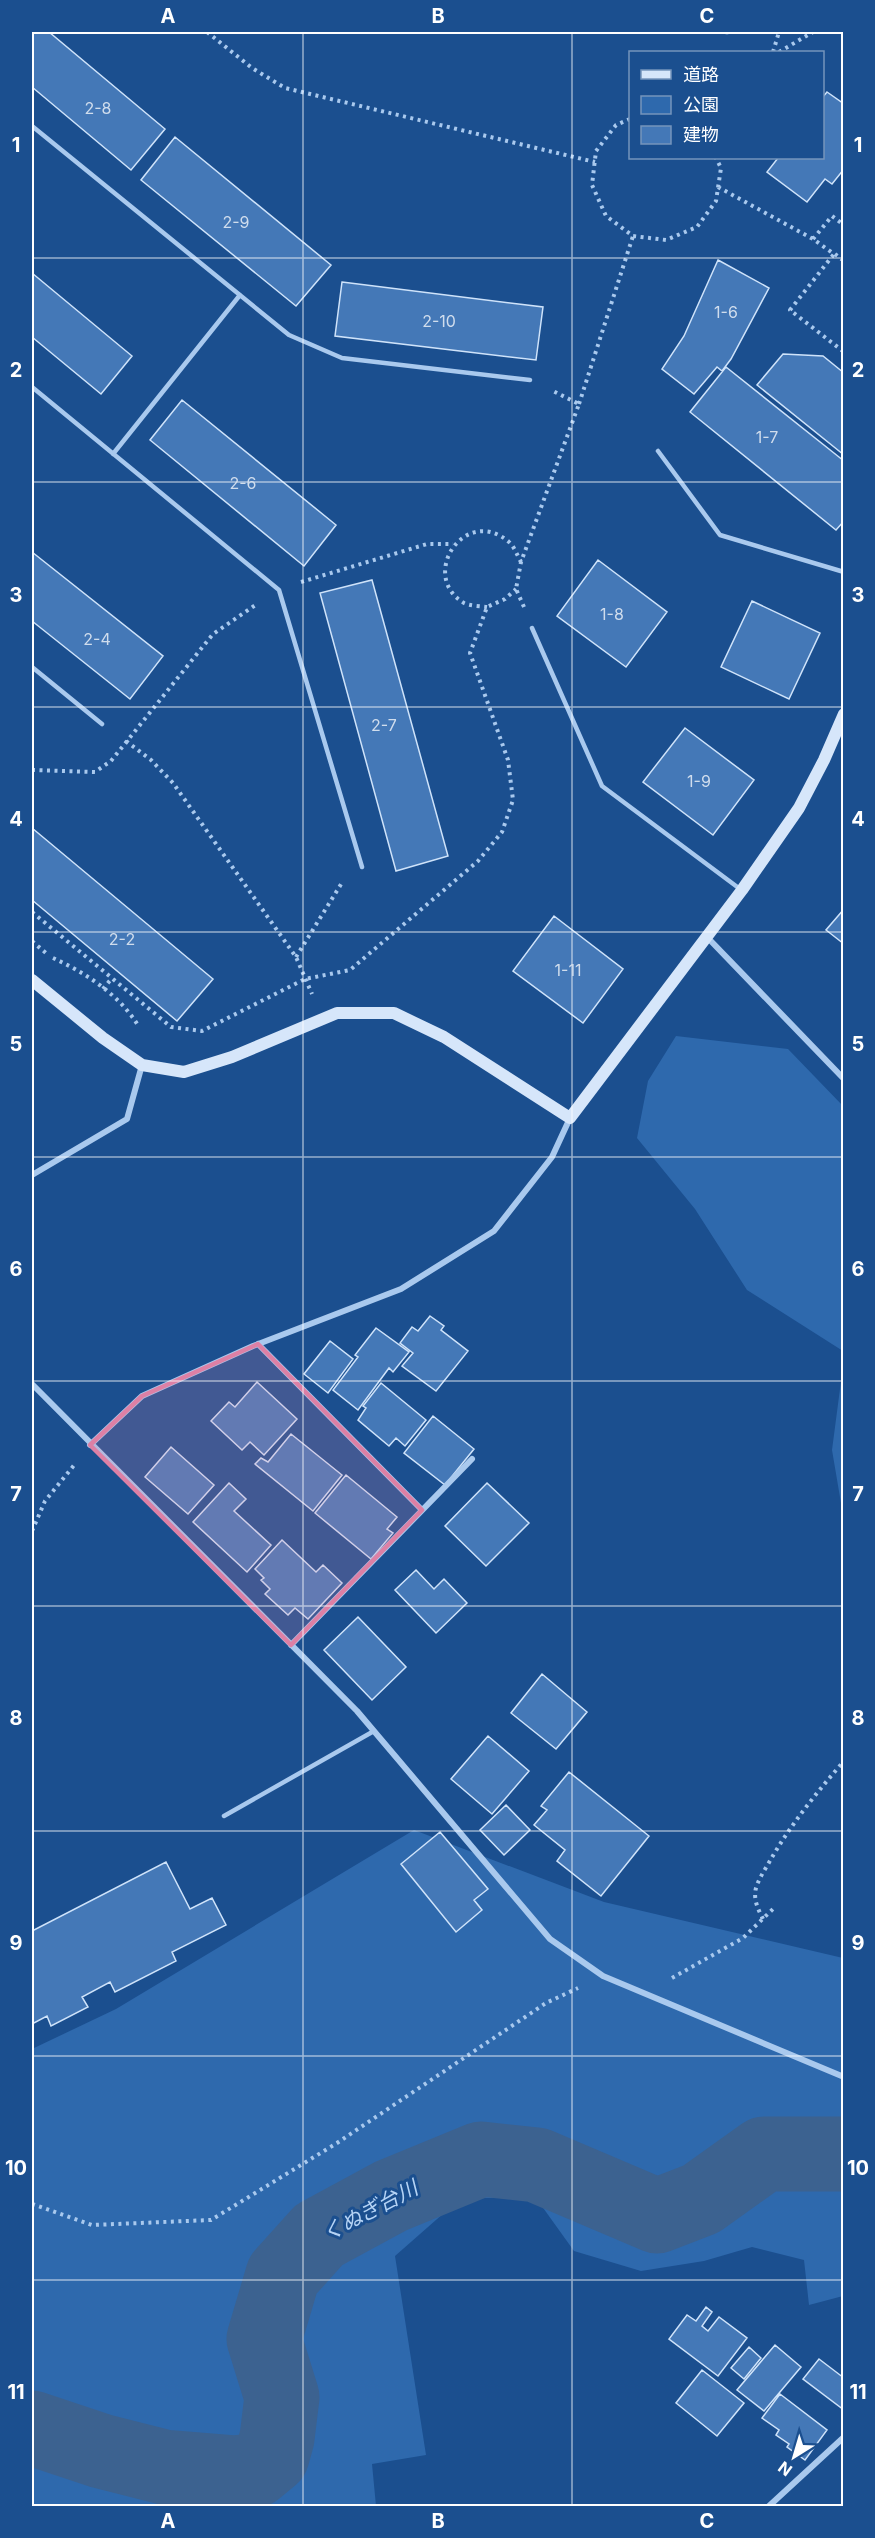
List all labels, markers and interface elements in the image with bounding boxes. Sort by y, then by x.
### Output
text: A [161,4,176,28]
text: B [431,4,445,28]
text: C [700,4,714,28]
legend [629,51,824,159]
text: 道路 [683,64,719,85]
text: 公園 [683,94,719,115]
house number: 2-8 [84,98,112,118]
text: 建物 [683,124,719,145]
text: 1 [12,133,20,157]
text: 1 [854,133,862,157]
house number: 2-9 [222,212,250,232]
house number: 1-6 [714,302,738,322]
house number: 2-10 [422,311,456,331]
text: 2 [10,358,22,382]
text: 2 [852,358,864,382]
house number: 1-7 [756,427,778,447]
house number: 2-6 [229,473,257,493]
text: 3 [10,583,22,607]
text: 3 [852,583,864,607]
house number: 1-8 [600,604,624,624]
house number: 2-4 [83,629,111,649]
house number: 2-7 [371,715,397,735]
house number: 1-9 [687,771,711,791]
text: 4 [9,807,23,831]
text: 4 [851,807,865,831]
house number: 2-2 [109,929,135,949]
house number: 1-11 [555,960,581,980]
text: 5 [10,1032,22,1056]
text: 5 [852,1032,864,1056]
text: 6 [10,1257,23,1281]
text: 6 [852,1257,865,1281]
text: 7 [10,1482,22,1506]
text: 7 [852,1482,864,1506]
text: 8 [9,1706,23,1730]
text: 8 [851,1706,865,1730]
text: 9 [10,1931,23,1955]
text: 9 [852,1931,865,1955]
text: 10 [5,2156,27,2180]
text: 10 [847,2156,869,2180]
water label: くぬぎ台川 [318,2174,424,2246]
text: 11 [7,2380,25,2404]
text: 11 [849,2380,867,2404]
north arrow [764,2427,824,2487]
text: N [774,2457,796,2481]
text: A [161,2509,176,2533]
text: B [431,2509,445,2533]
text: C [700,2509,714,2533]

